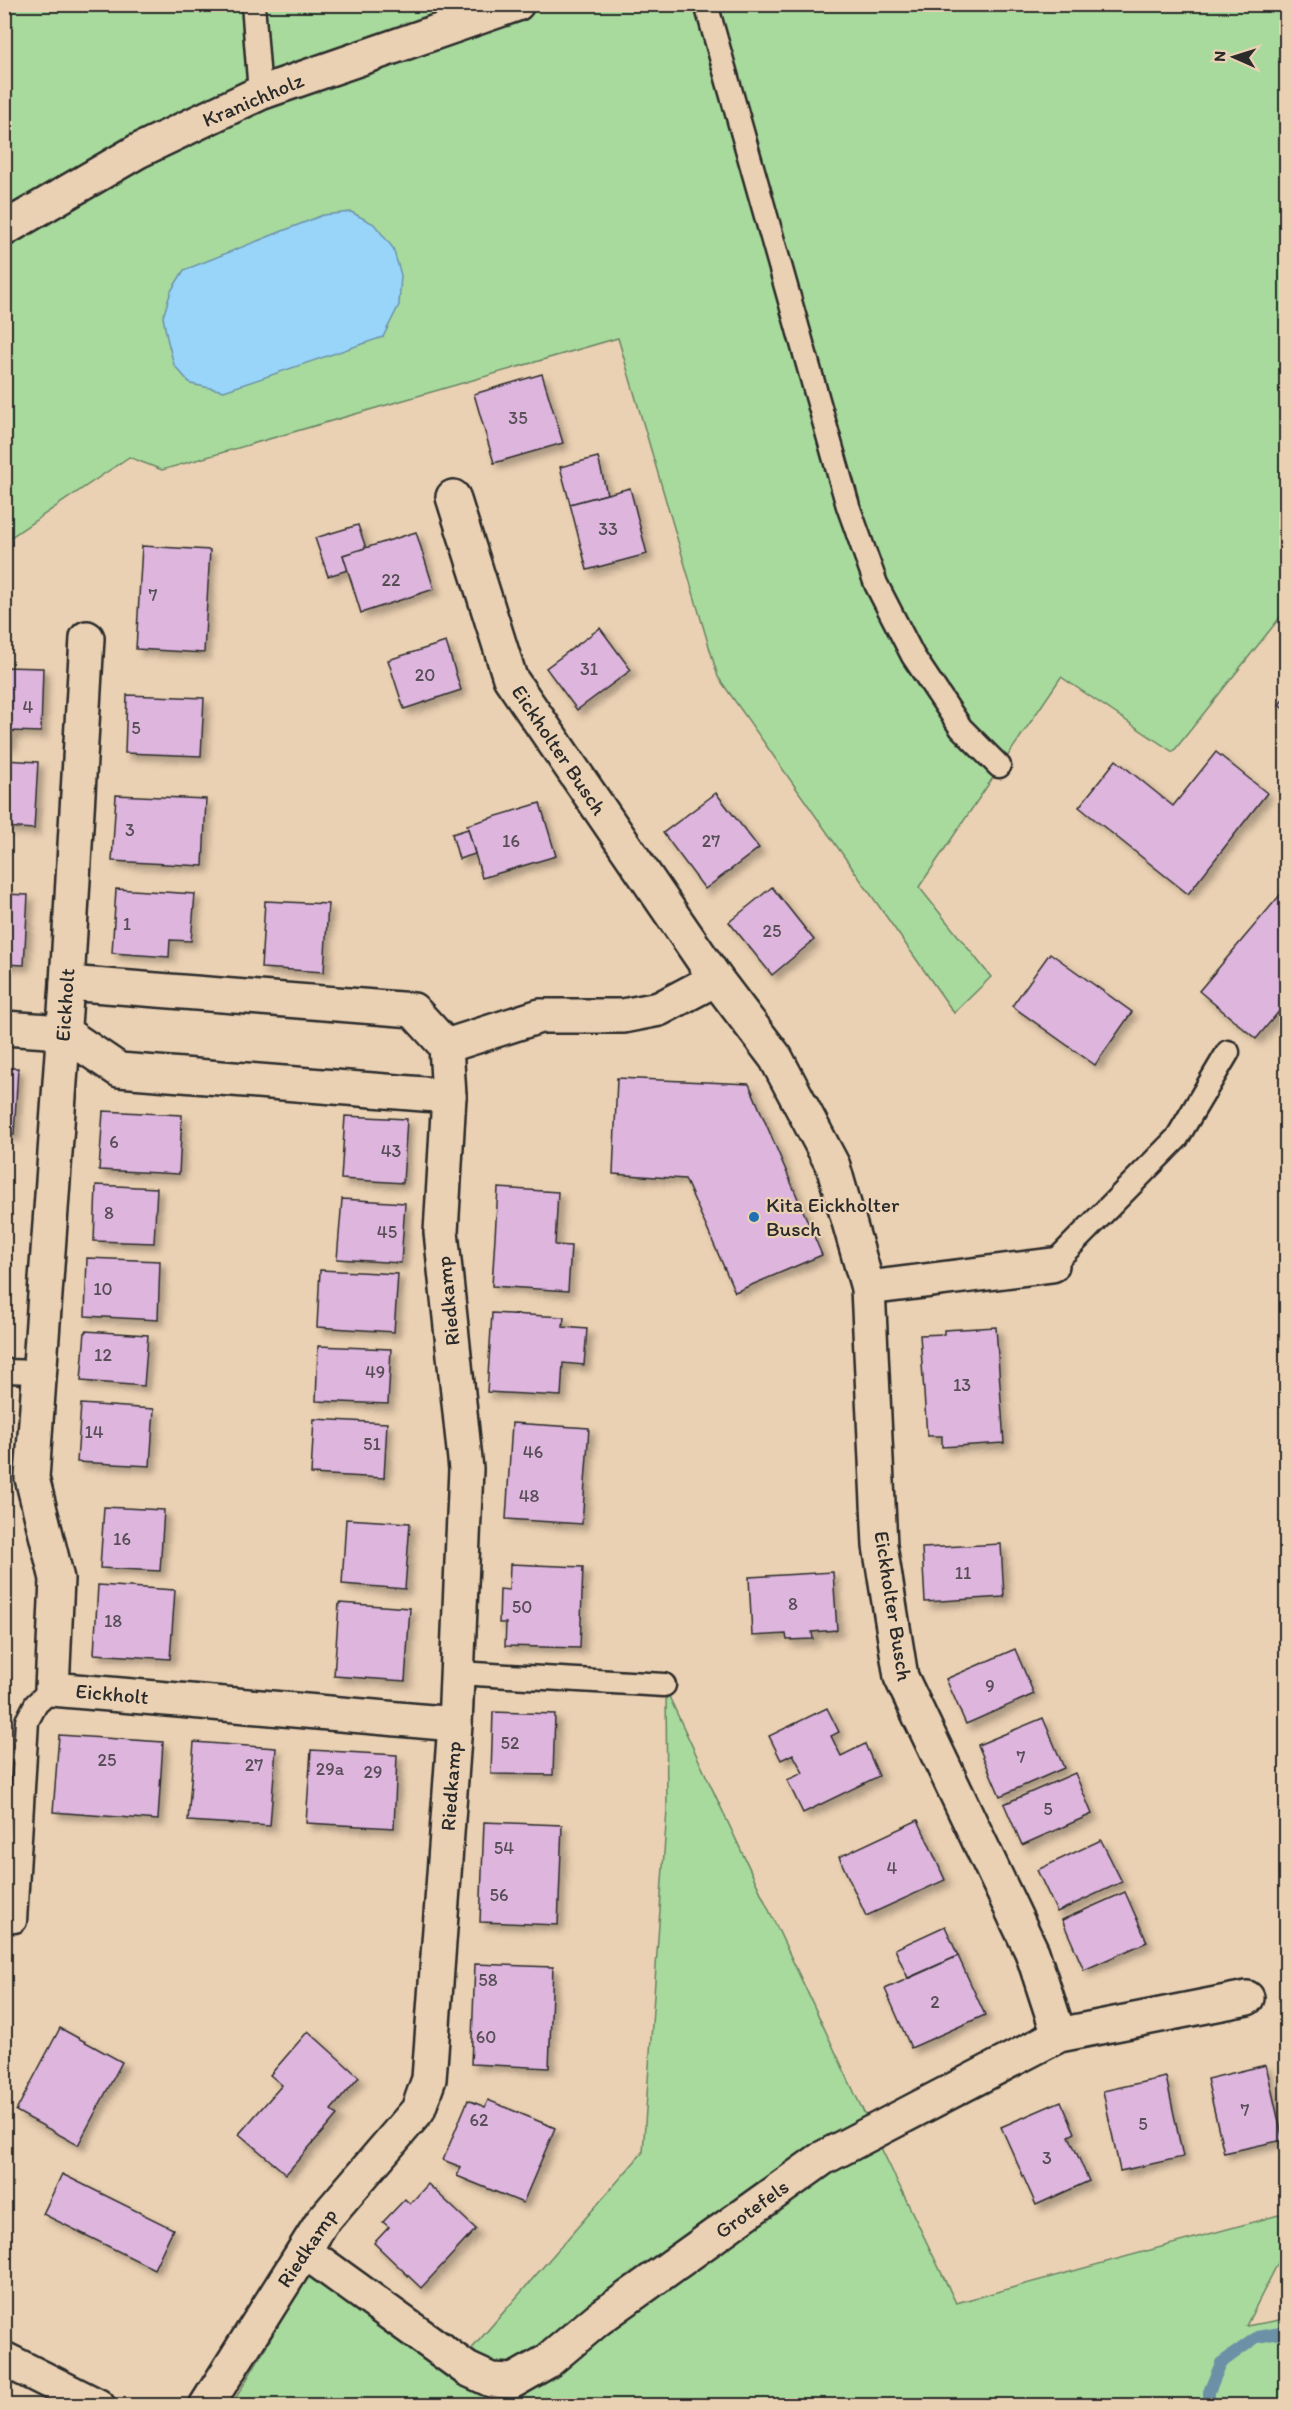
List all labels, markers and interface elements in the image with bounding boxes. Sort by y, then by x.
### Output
north arrow [1204,27,1264,87]
text: N [1210,50,1229,62]
street label: Kranichholz [199,67,307,132]
house number: 35 [508,407,528,429]
house number: 33 [598,518,618,540]
house number: 22 [382,569,401,591]
house number: 7 [149,584,158,606]
house number: 31 [580,658,598,680]
house number: 20 [415,664,435,686]
street label: Eickholter Busch [507,680,612,820]
house number: 4 [23,696,34,718]
house number: 5 [131,717,141,739]
house number: 3 [125,819,135,841]
house number: 16 [502,830,520,852]
house number: 27 [702,830,720,852]
house number: 1 [123,913,131,935]
house number: 25 [763,920,781,942]
street label: Eickholt [49,967,80,1042]
house number: 6 [109,1131,119,1153]
house number: 43 [381,1140,401,1162]
place label: Kita Eickholter Busch [766,1192,900,1241]
house number: 8 [104,1202,114,1224]
marker: Kita Eickholter Busch [747,1210,761,1224]
house number: 45 [377,1221,397,1243]
street label: Riedkamp [430,1255,465,1347]
house number: 10 [93,1278,113,1300]
house number: 12 [94,1344,112,1366]
house number: 49 [365,1361,385,1383]
house number: 13 [953,1374,971,1396]
house number: 14 [84,1421,104,1443]
house number: 51 [363,1433,381,1455]
house number: 46 [523,1441,543,1463]
house number: 48 [519,1485,539,1507]
house number: 16 [113,1528,131,1550]
street label: Eickholter Busch [869,1529,918,1683]
house number: 11 [955,1562,971,1584]
house number: 8 [788,1593,798,1615]
house number: 50 [512,1596,532,1618]
house number: 18 [104,1610,122,1632]
house number: 9 [985,1675,995,1697]
street label: Eickholt [75,1678,150,1709]
house number: 52 [501,1732,520,1754]
street label: Riedkamp [435,1740,466,1832]
house number: 7 [1017,1746,1026,1768]
house number: 25 [98,1749,116,1771]
house number: 27 [245,1754,263,1776]
house number: 29a [316,1758,345,1780]
house number: 29 [364,1761,382,1783]
house number: 5 [1043,1798,1053,1820]
house number: 54 [494,1837,514,1859]
house number: 4 [887,1857,898,1879]
house number: 56 [490,1884,508,1906]
house number: 58 [478,1969,498,1991]
house number: 2 [930,1991,940,2013]
house number: 60 [476,2026,496,2048]
house number: 7 [1241,2099,1250,2121]
house number: 62 [470,2109,489,2131]
house number: 5 [1138,2113,1148,2135]
house number: 3 [1042,2147,1052,2169]
street label: Grotefels [710,2174,793,2244]
street label: Riedkamp [271,2203,342,2292]

